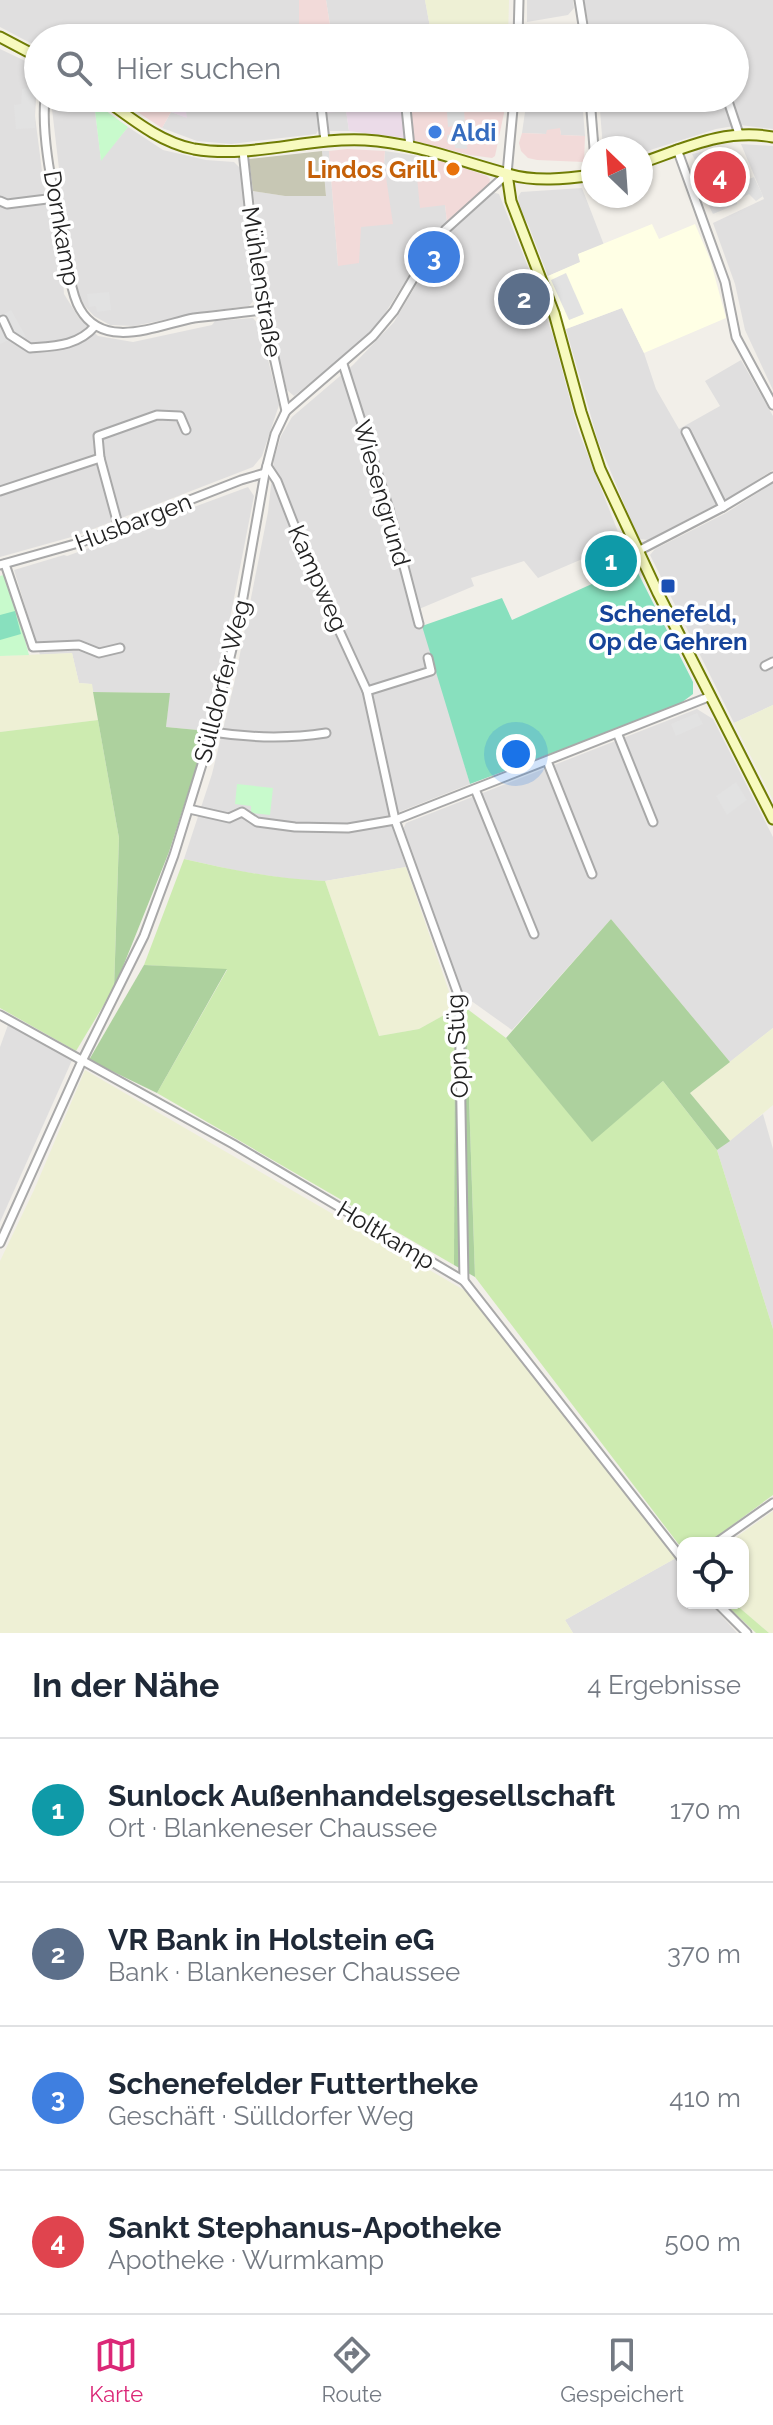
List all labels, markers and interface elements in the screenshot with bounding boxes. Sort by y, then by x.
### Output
search box [24,24,749,112]
icon: search [52,46,96,90]
text: Hier suchen [116,51,281,86]
place label: Aldi [451,118,496,147]
marker: Aldi [426,123,444,141]
north arrow [581,136,653,208]
pin: 4 [694,147,746,207]
place label: Lindos Grill [307,155,437,184]
marker: Lindos Grill [444,160,462,178]
street label: Dornkamp [38,168,86,288]
street label: Mühlenstraße [236,205,288,359]
pin: 3 [408,227,460,287]
pin: 2 [498,269,550,329]
street label: Wiesengrund [347,417,417,569]
street label: Husbargen [71,487,195,557]
street label: Kampweg [282,521,354,635]
pin: 1 [585,531,637,591]
marker: Schenefeld, Op de Gehren [659,577,677,595]
street label: Sülldorfer Weg [188,597,256,765]
place label: Schenefeld, Op de Gehren [589,599,747,656]
your location [496,734,536,774]
street label: Opn Stüg [440,993,474,1099]
street label: Holtkamp [332,1195,440,1275]
map controls [677,1537,749,1609]
button: locate [677,1537,749,1609]
text: In der Nähe [32,1665,219,1705]
text: 4 Ergebnisse [587,1670,741,1700]
text: Sunlock Außenhandelsgesellschaft [108,1778,615,1813]
text: 1 [52,1795,64,1825]
text: 170 m [670,1795,741,1825]
text: Ort · Blankeneser Chaussee [108,1813,437,1843]
text: VR Bank in Holstein eG [108,1922,435,1957]
text: 2 [51,1939,65,1969]
text: 370 m [667,1939,741,1969]
text: Bank · Blankeneser Chaussee [108,1957,460,1987]
text: Schenefelder Futtertheke [108,2066,478,2101]
text: 3 [51,2083,65,2113]
text: 410 m [669,2083,741,2113]
text: Geschäft · Sülldorfer Weg [108,2101,414,2131]
text: Sankt Stephanus-Apotheke [108,2210,501,2245]
text: 4 [51,2227,65,2257]
text: 500 m [664,2227,741,2257]
text: Apotheke · Wurmkamp [108,2245,384,2275]
tab: Karte [89,2333,143,2407]
tab: Route [322,2333,382,2407]
tab: Gespeichert [560,2333,684,2407]

